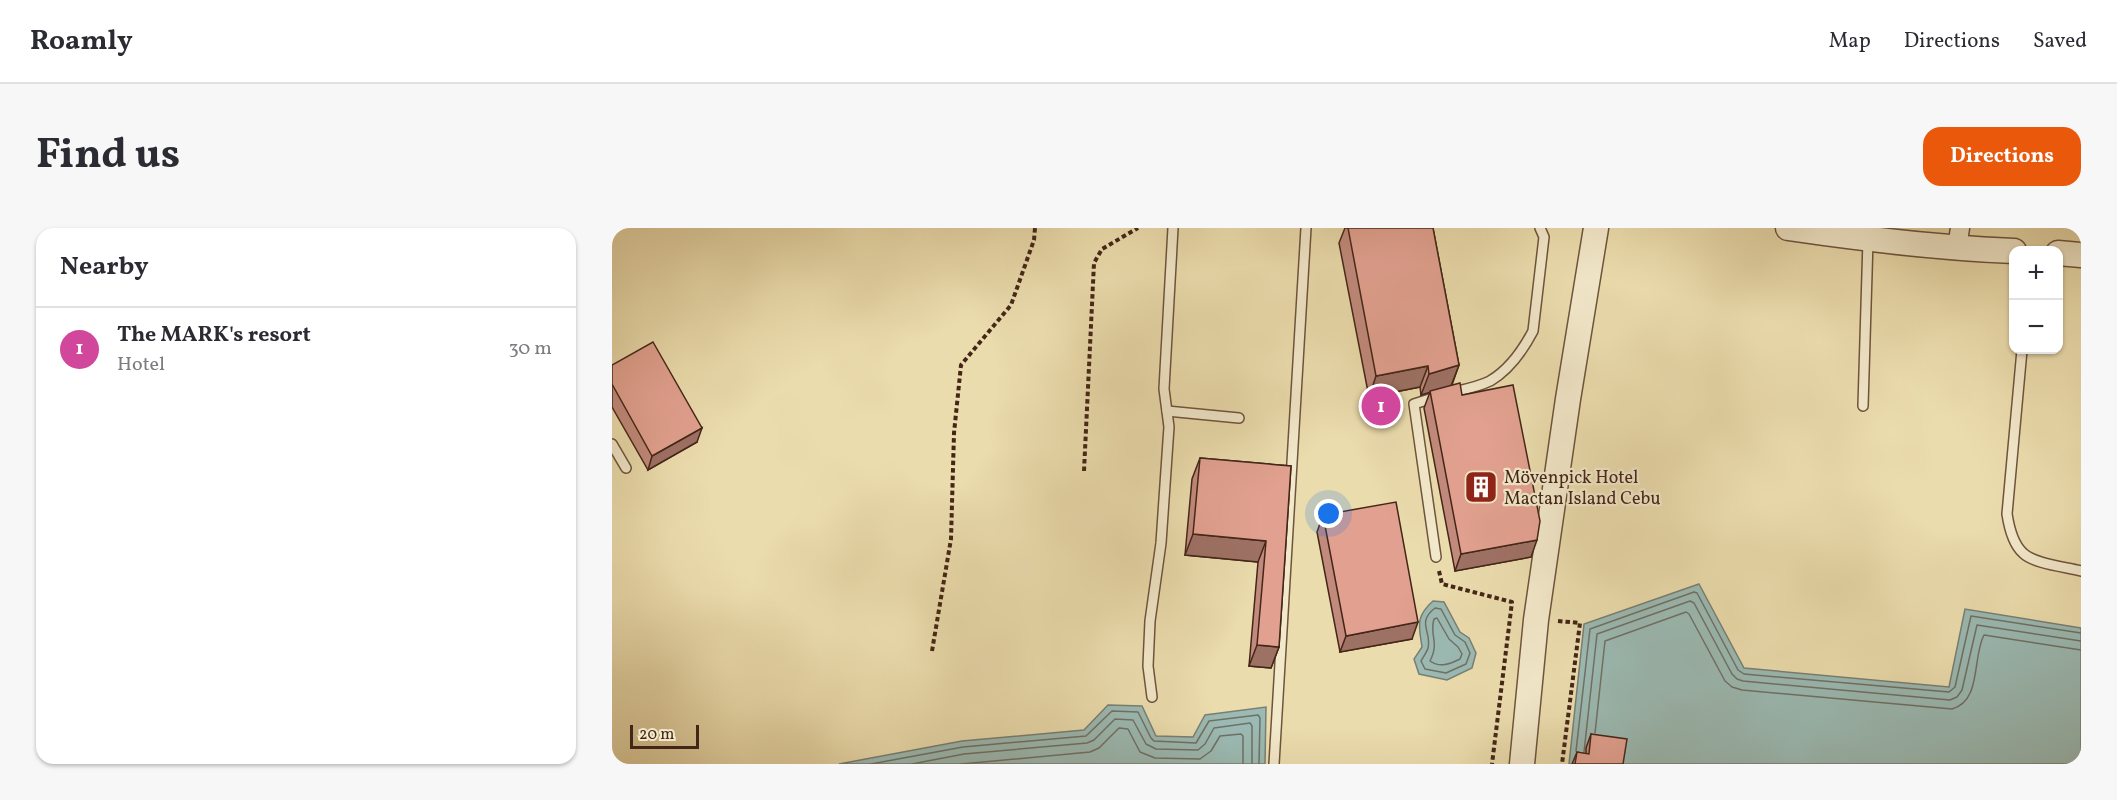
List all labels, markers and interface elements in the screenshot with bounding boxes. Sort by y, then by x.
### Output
text: Roamly [30,22,133,61]
text: Map [1829,27,1871,56]
text: Directions [1904,27,2000,56]
text: Saved [2033,27,2087,56]
text: Find us [36,127,180,186]
button: Directions [1923,127,2081,186]
map controls [2009,246,2063,354]
button: + [2009,246,2063,300]
text: Nearby [60,249,149,285]
button: − [2009,300,2063,354]
text: The MARK's resort [117,320,311,351]
text: 1 [75,335,84,363]
text: 30 m [508,335,552,363]
text: Hotel [117,351,165,379]
pin: 1 [1362,384,1400,429]
place label: Mövenpick Hotel Mactan Island Cebu [1504,466,1661,512]
building icon: Mövenpick Hotel Mactan Island Cebu [1463,469,1499,505]
your location [1314,499,1343,528]
scale bar [630,722,699,750]
text: 20 m [639,724,674,746]

